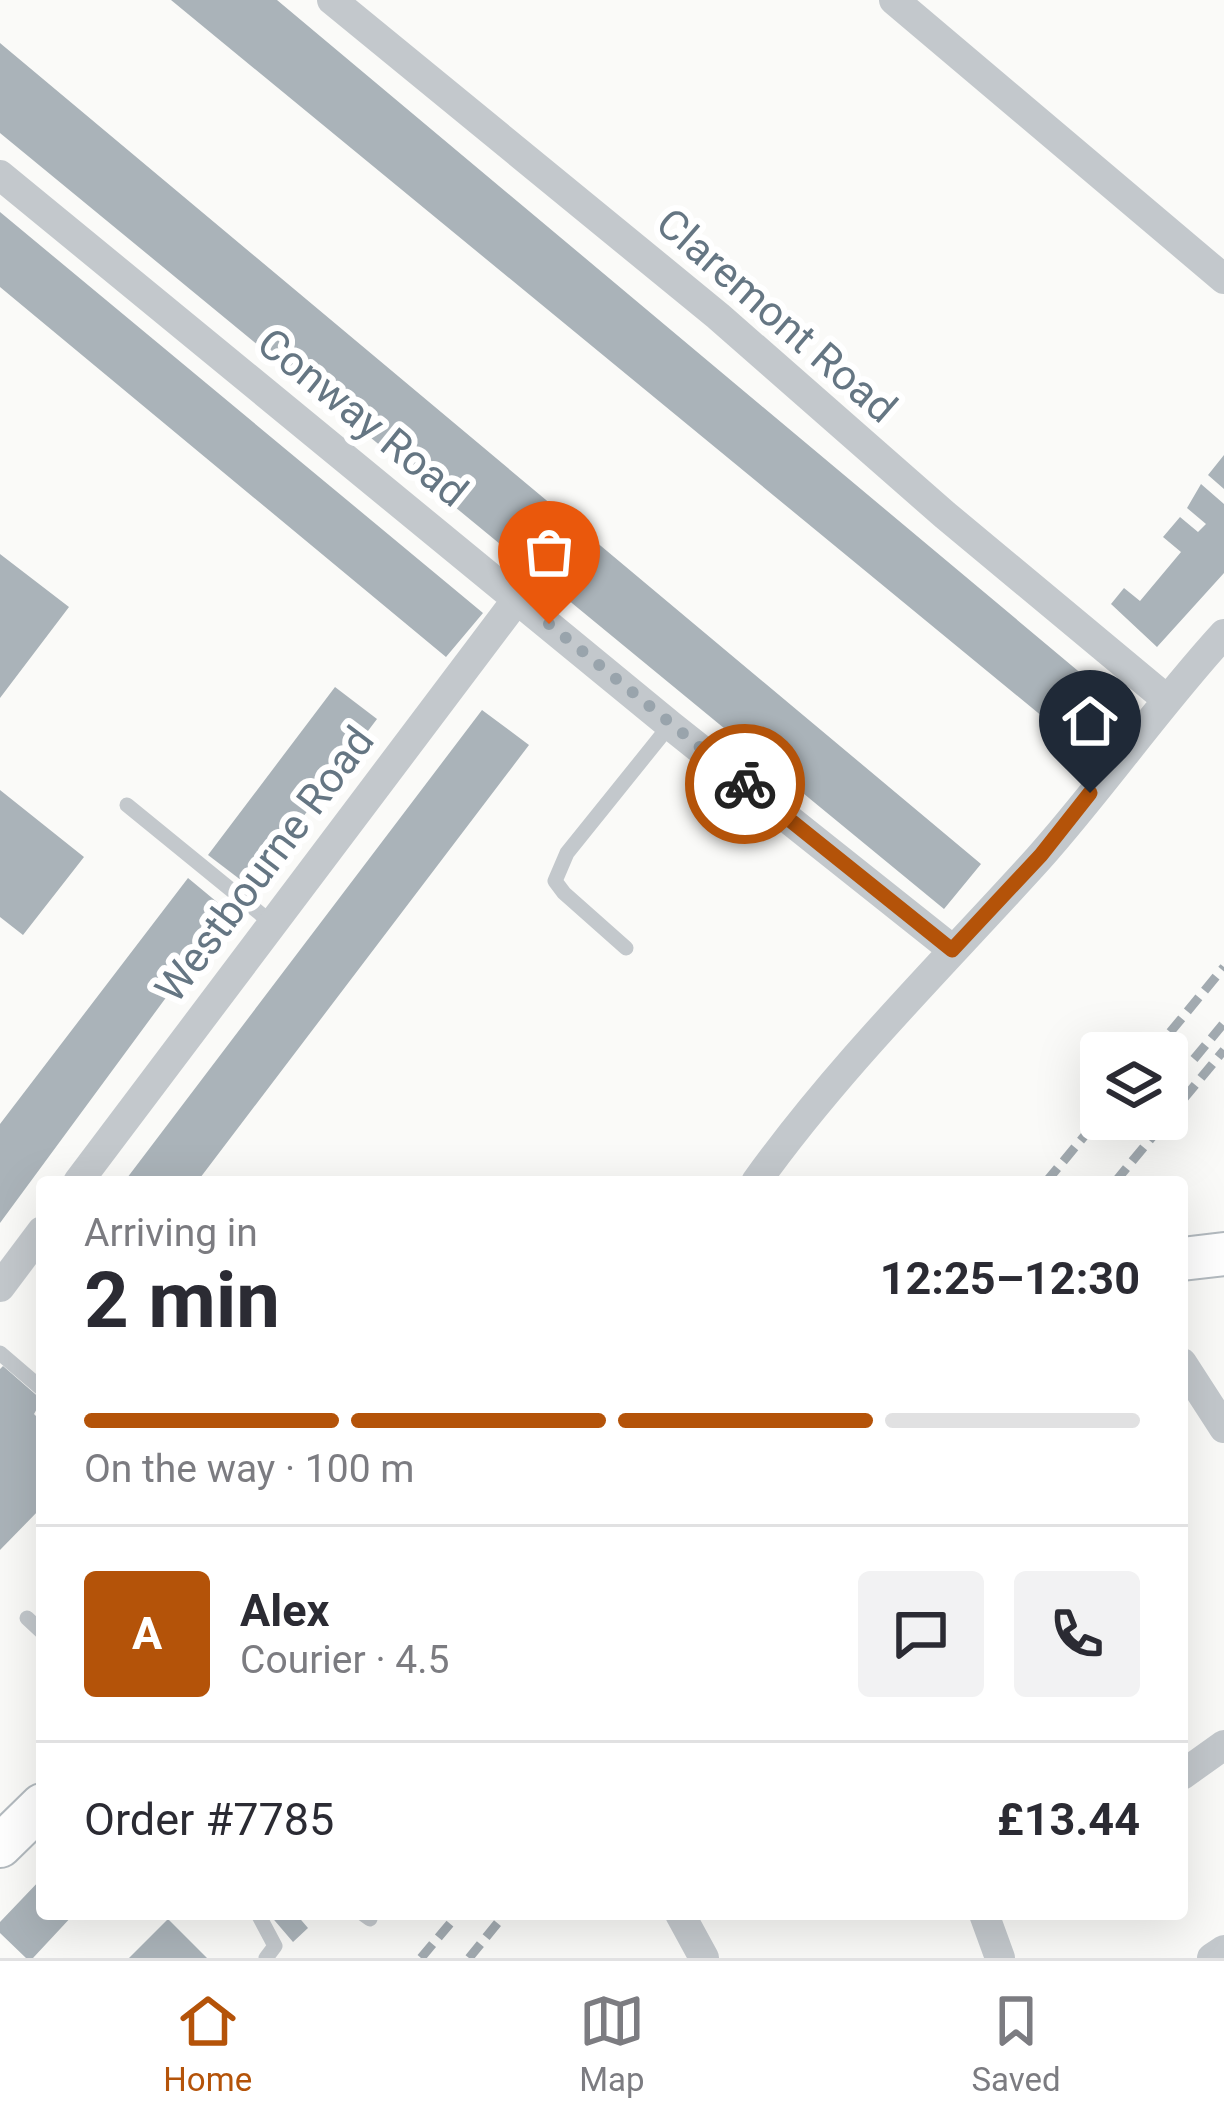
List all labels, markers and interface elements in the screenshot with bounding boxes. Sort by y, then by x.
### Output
street label: Claremont Road [647,198,906,433]
street label: Conway Road [248,318,477,517]
pin [498,501,600,624]
icon: bag [516,519,582,585]
pin [1039,670,1141,793]
icon: home [1057,688,1123,754]
street label: Westbourne Road [145,717,384,1011]
courier [685,724,805,844]
icon: bike [712,751,778,817]
map controls [1080,1032,1188,1140]
button: layers [1080,1032,1188,1140]
text: Arriving in [84,1210,258,1256]
text: 12:25–12:30 [880,1252,1140,1305]
text: 2 min [84,1255,280,1346]
text: On the way · 100 m [84,1446,415,1492]
button: chat [858,1571,984,1697]
button: phone [1014,1571,1140,1697]
text: Alex [240,1584,329,1637]
text: A [132,1607,162,1660]
text: Courier · 4.5 [240,1637,449,1683]
text: Order #7785 [84,1793,334,1846]
text: £13.44 [997,1793,1140,1846]
tab: Home [163,1988,252,2099]
tab: Map [579,1988,645,2099]
tab: Saved [971,1988,1061,2099]

